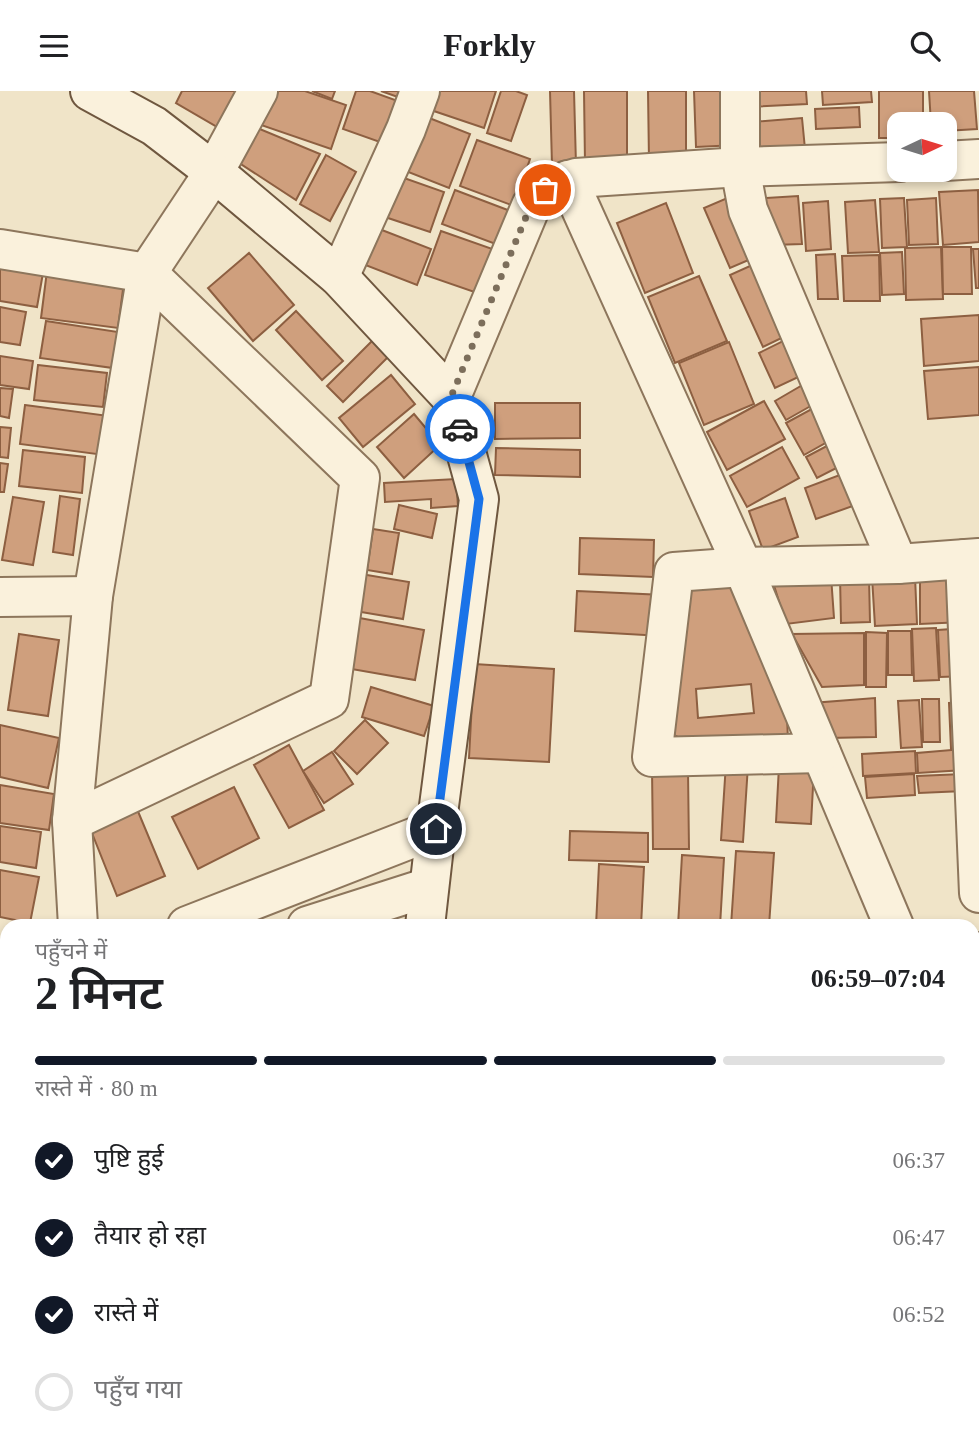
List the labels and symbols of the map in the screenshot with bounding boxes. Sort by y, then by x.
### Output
north arrow [887,112,957,182]
pin [515,160,575,220]
courier [425,394,495,464]
pin [406,799,466,859]

